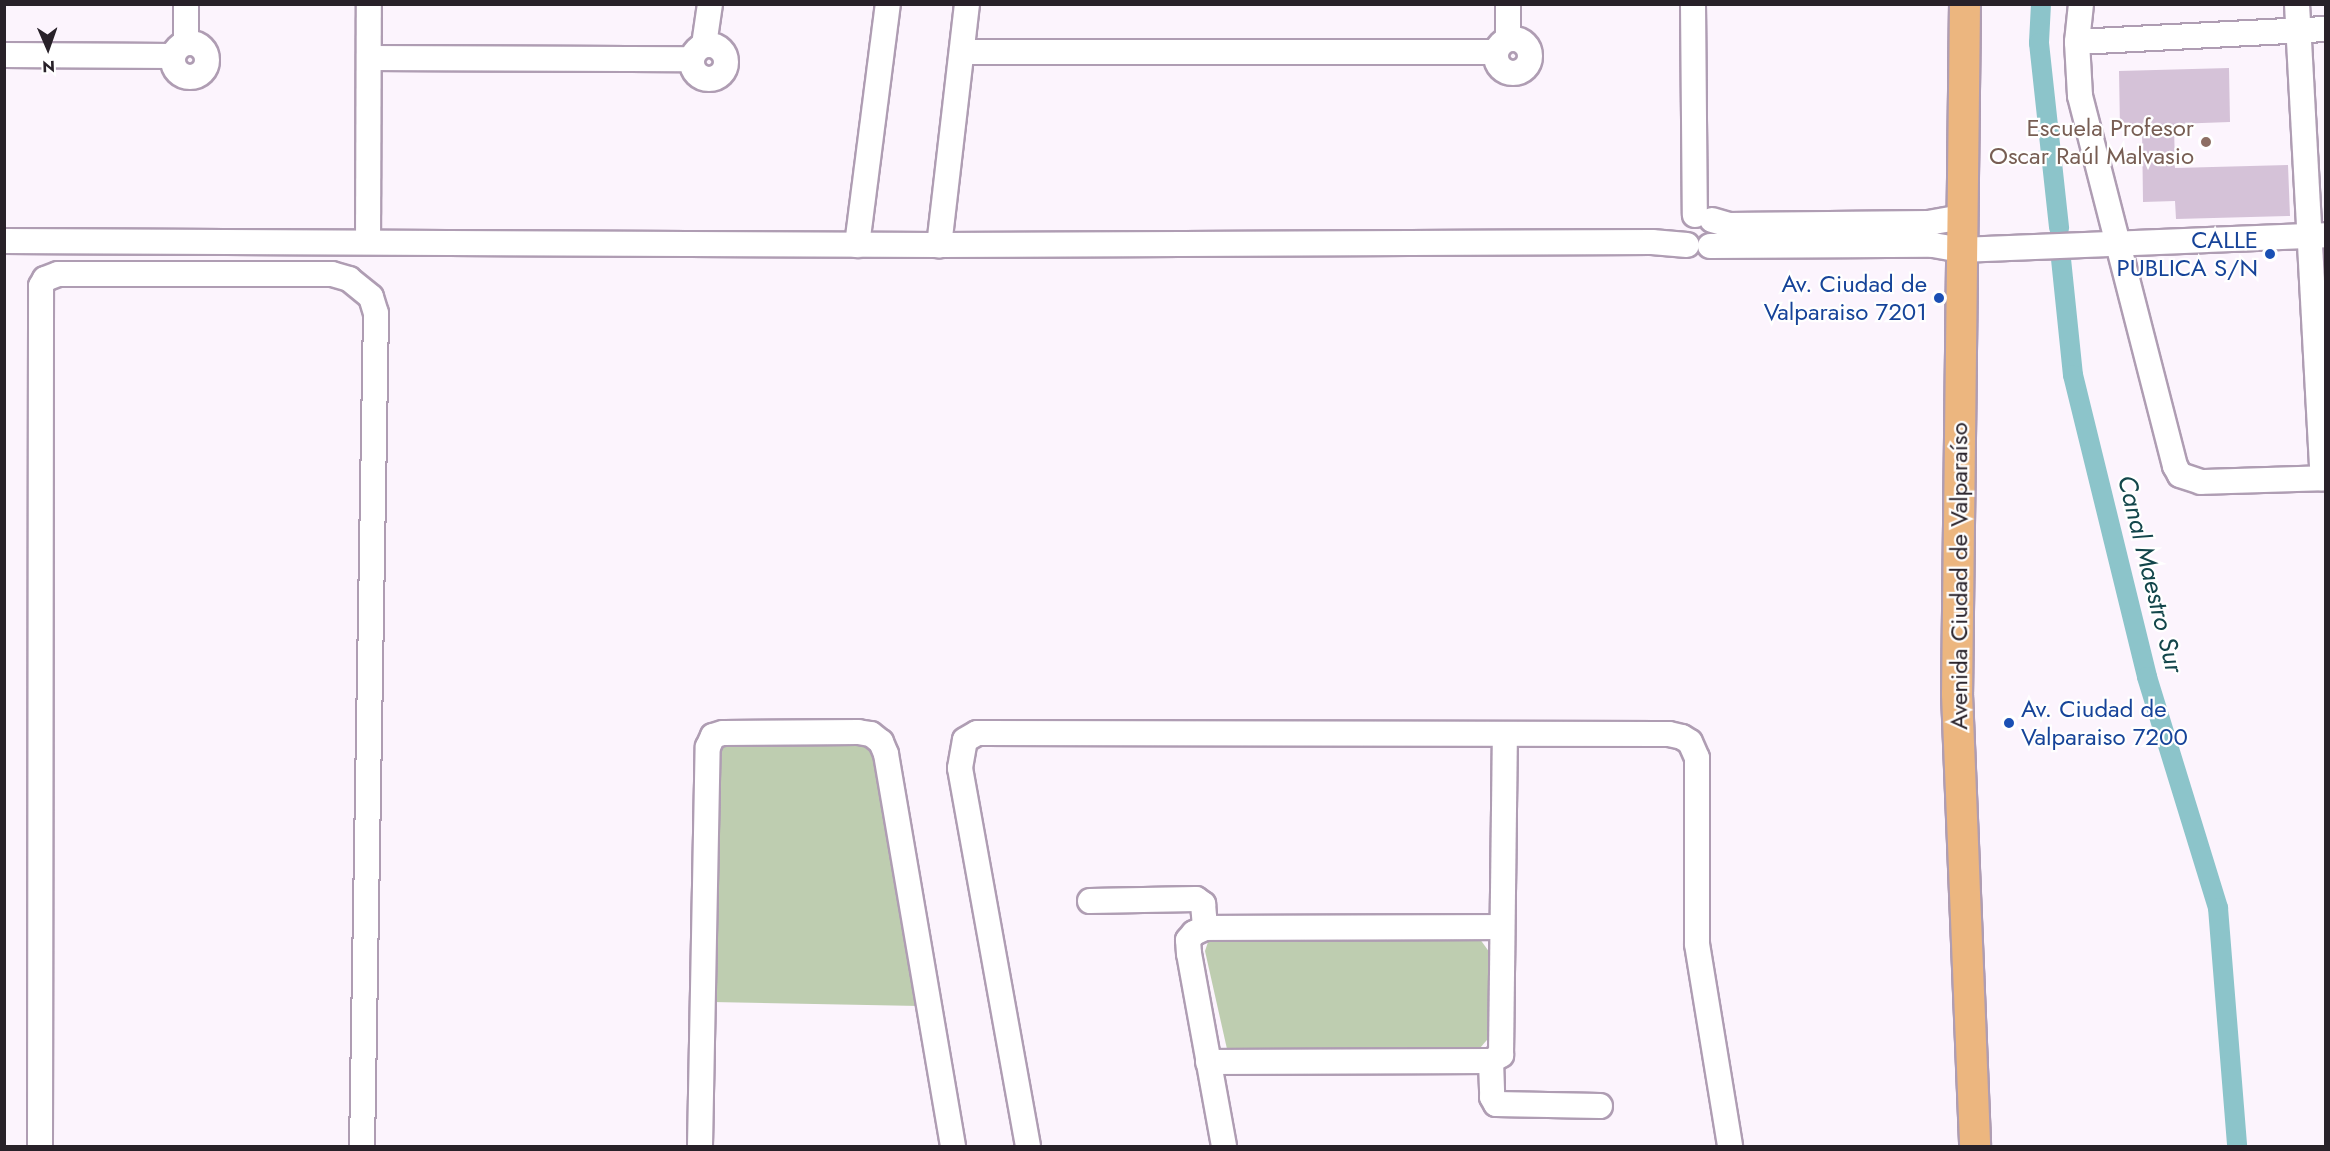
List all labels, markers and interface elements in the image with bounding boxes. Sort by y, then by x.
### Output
north arrow [18,18,78,78]
text: N [42,55,55,78]
place label: Escuela Profesor Oscar Raúl Malvasio [1989,114,2194,170]
marker: Escuela Profesor Oscar Raúl Malvasio [2199,135,2213,149]
place label: CALLE PUBLICA S/N [2117,226,2258,282]
marker: CALLE PUBLICA S/N [2263,247,2277,261]
place label: Av. Ciudad de Valparaiso 7201 [1764,270,1927,326]
marker: Av. Ciudad de Valparaiso 7201 [1932,291,1946,305]
street label: Avenida Ciudad de Valparaíso [1945,422,1973,730]
water label: Canal Maestro Sur [2110,472,2190,676]
place label: Av. Ciudad de Valparaiso 7200 [2021,695,2188,751]
marker: Av. Ciudad de Valparaiso 7200 [2002,716,2016,730]

